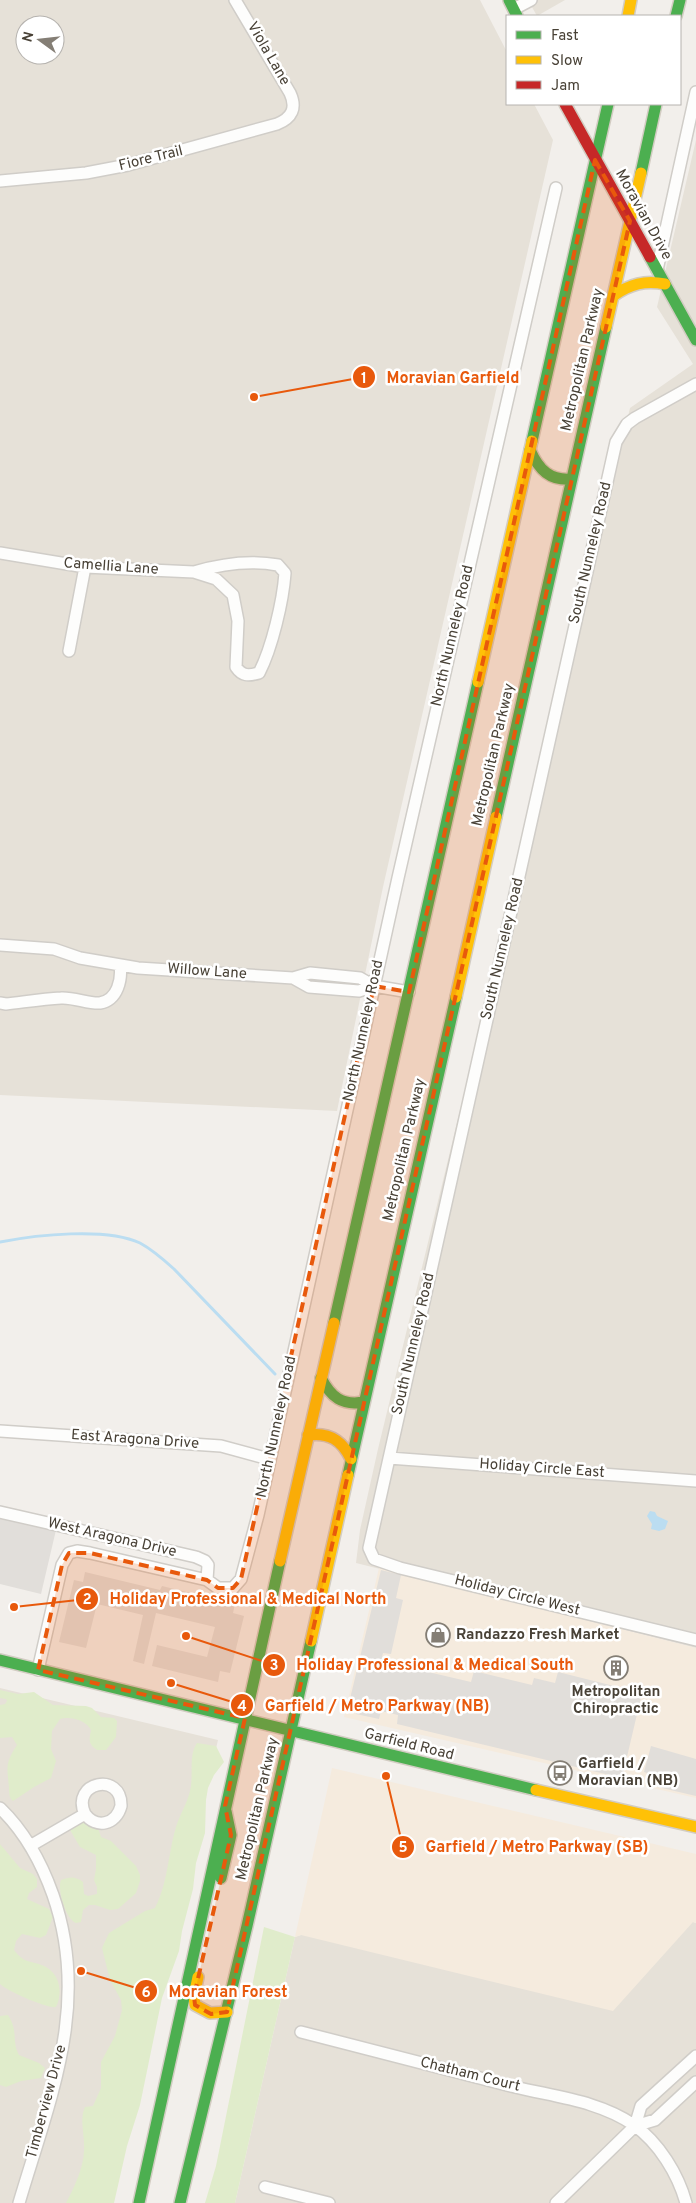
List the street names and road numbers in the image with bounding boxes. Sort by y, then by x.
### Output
street label: Viola Lane [242,19,294,89]
street label: Fiore Trail [117,142,185,176]
street label: Moravian Drive [610,166,676,264]
street label: Metropolitan Parkway [557,287,609,433]
street label: South Nunneley Road [565,480,617,626]
street label: Camellia Lane [63,554,159,580]
street label: North Nunneley Road [427,563,479,709]
street label: Metropolitan Parkway [468,682,520,828]
street label: South Nunneley Road [477,876,529,1022]
street label: North Nunneley Road [340,958,388,1104]
street label: Willow Lane [166,960,248,984]
street label: Metropolitan Parkway [379,1077,431,1223]
street label: South Nunneley Road [388,1271,440,1417]
street label: North Nunneley Road [253,1354,301,1500]
street label: East Aragona Drive [70,1426,200,1454]
street label: Holiday Circle East [479,1455,605,1483]
street label: West Aragona Drive [46,1514,178,1562]
street label: Holiday Circle West [452,1571,582,1621]
street label: Garfield Road [362,1725,456,1765]
street label: Metropolitan Parkway [232,1736,284,1882]
street label: Timberview Drive [23,2043,71,2161]
street label: Chatham Court [418,2053,522,2097]

